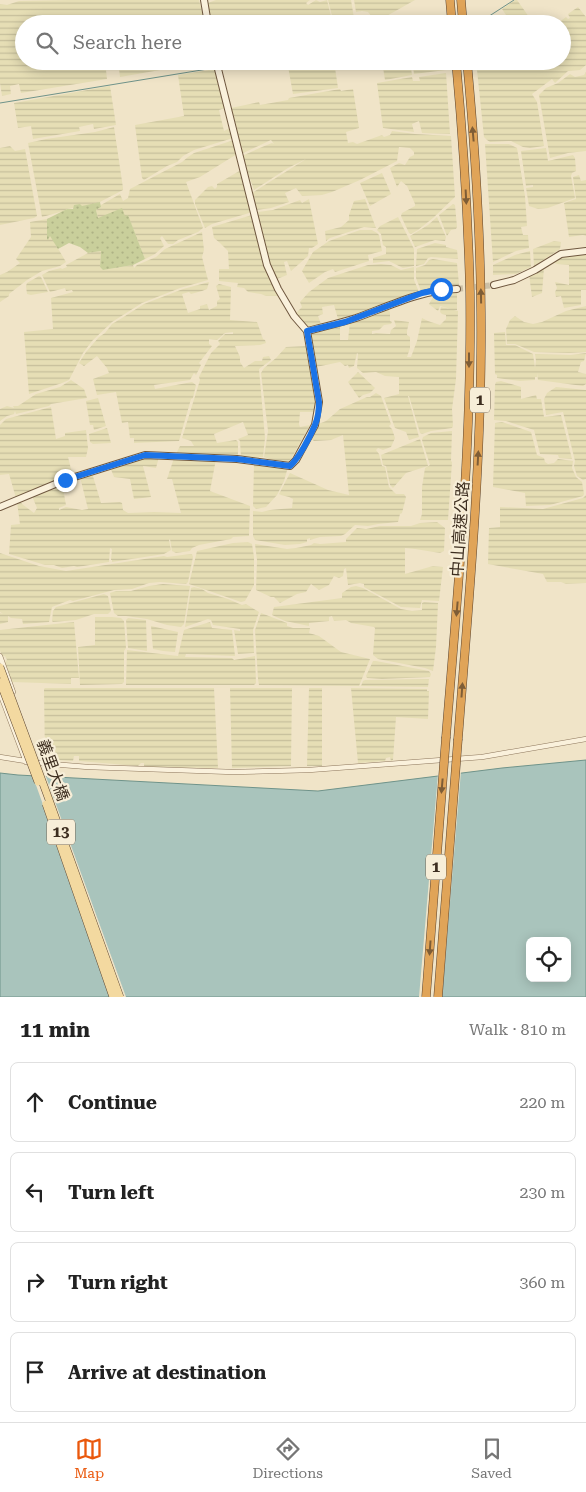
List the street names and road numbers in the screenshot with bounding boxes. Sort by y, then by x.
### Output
road number: 1 [470,388,490,412]
street label: 中山高速公路 [447,480,473,578]
street label: 義里大橋 [33,737,73,803]
road number: 13 [47,820,75,844]
road number: 1 [426,854,446,880]

